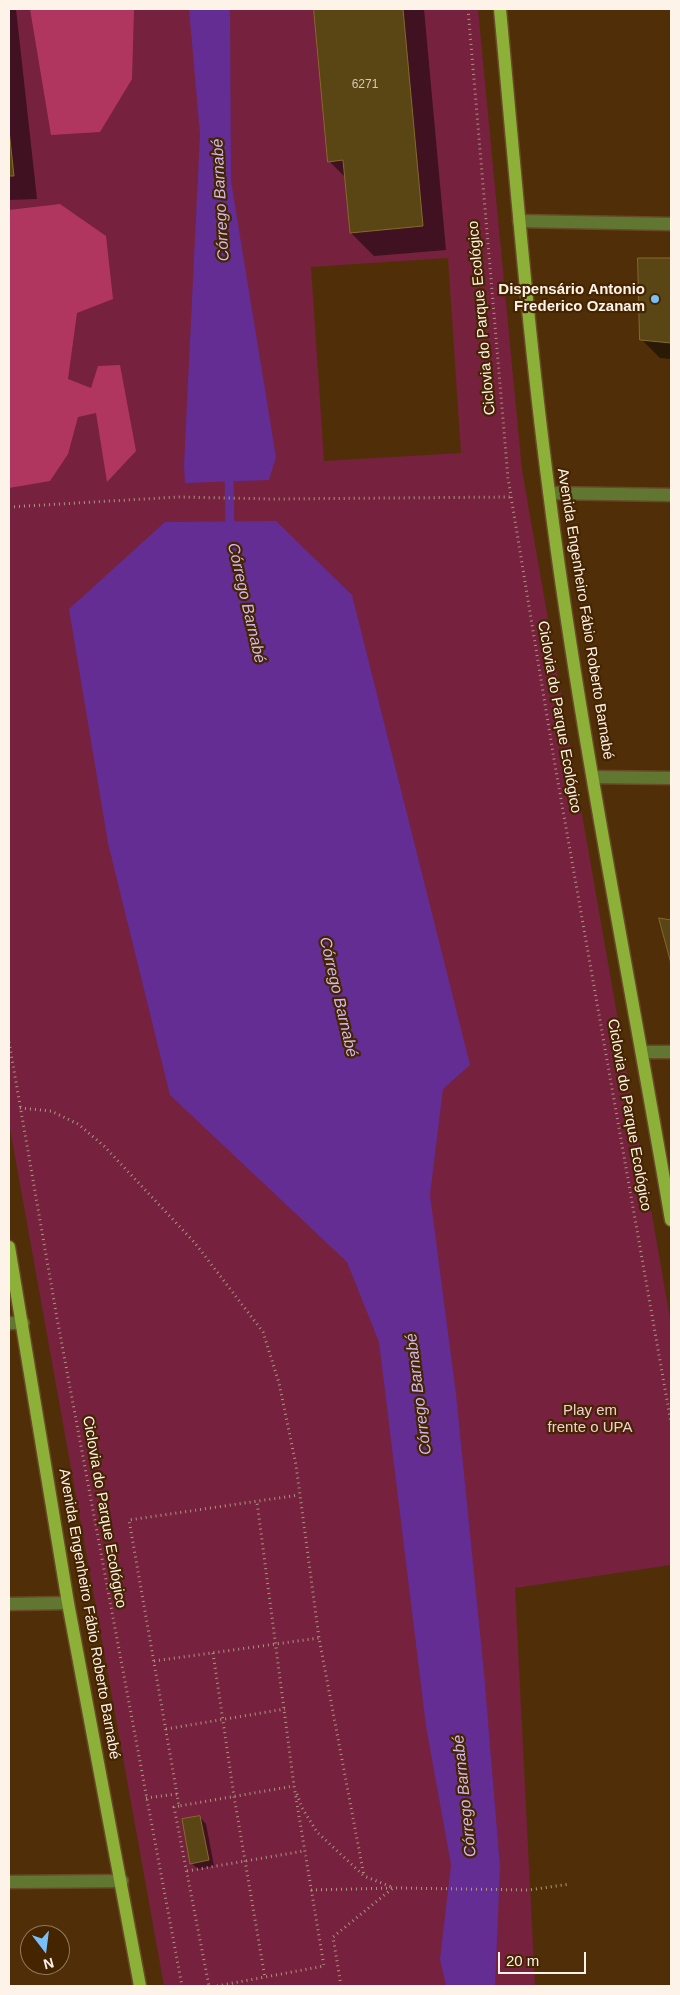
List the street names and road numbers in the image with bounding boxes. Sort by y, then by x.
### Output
street label: Ciclovia do Parque Ecológico [465,220,499,416]
street label: Avenida Engenheiro Fábio Roberto Barnabé [553,467,617,761]
street label: Ciclovia do Parque Ecológico [533,619,585,815]
street label: Ciclovia do Parque Ecológico [603,1017,655,1213]
street label: Ciclovia do Parque Ecológico [78,1414,130,1610]
street label: Avenida Engenheiro Fábio Roberto Barnabé [55,1467,123,1761]

